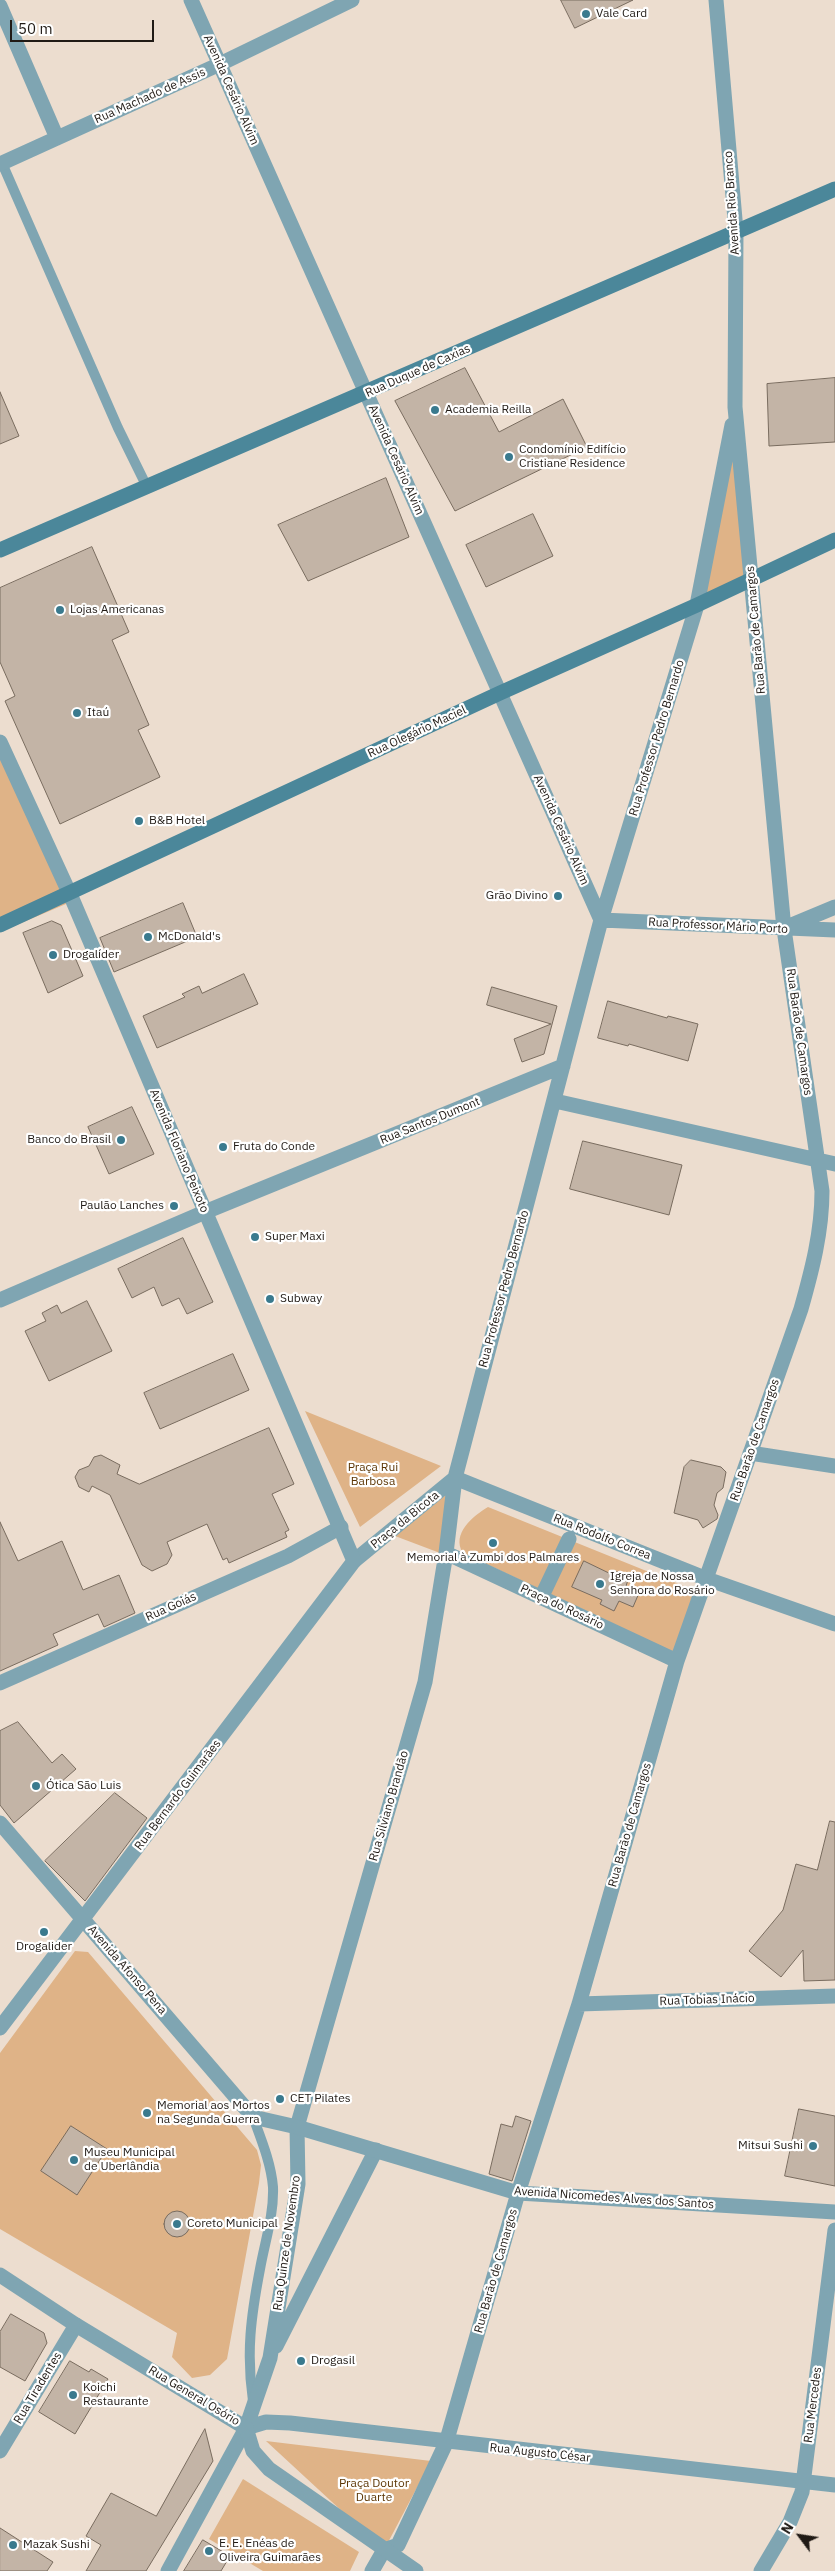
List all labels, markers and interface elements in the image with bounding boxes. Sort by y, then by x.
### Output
place label: Vale Card [596,7,647,21]
marker: Vale Card [580,8,592,20]
scale bar [12,10,156,42]
text: 50 m [18,19,53,38]
street label: Avenida Cesário Alvim [200,33,262,147]
street label: Rua Machado de Assis [92,65,208,127]
street label: Avenida Rio Branco [721,151,743,255]
street label: Rua Duque de Caxias [363,341,473,401]
street label: Avenida Cesário Alvim [365,403,427,517]
place label: Academia Reilla [445,403,531,417]
marker: Academia Reilla [429,404,441,416]
place label: Condomínio Edifício Cristiane Residence [519,443,626,471]
marker: Condomínio Edifício Cristiane Residence [503,451,515,463]
street label: Rua Barão de Camargos [743,565,769,695]
place label: Lojas Americanas [70,603,164,617]
marker: Lojas Americanas [54,604,66,616]
street label: Rua Professor Pedro Bernardo [626,658,688,818]
street label: Rua Olegário Maciel [366,703,468,761]
place label: Itaú [87,706,109,720]
marker: Itaú [71,707,83,719]
street label: Avenida Cesário Alvim [530,773,592,887]
place label: B&B Hotel [149,814,205,828]
marker: B&B Hotel [133,815,145,827]
place label: Grão Divino [486,889,548,903]
marker: Grão Divino [552,890,564,902]
street label: Rua Professor Mário Porto [648,915,788,937]
place label: McDonald's [158,930,221,944]
marker: McDonald's [142,931,154,943]
place label: Drogalíder [63,948,119,962]
marker: Drogalíder [47,949,59,961]
street label: Rua Barão de Camargos [783,967,815,1097]
street label: Avenida Floriano Peixoto [146,1087,212,1215]
street label: Rua Santos Dumont [378,1094,482,1148]
place label: Banco do Brasil [27,1133,111,1147]
marker: Banco do Brasil [115,1134,127,1146]
place label: Fruta do Conde [233,1140,315,1154]
marker: Fruta do Conde [217,1141,229,1153]
place label: Paulão Lanches [80,1199,164,1213]
marker: Paulão Lanches [168,1200,180,1212]
street label: Rua Professor Pedro Bernardo [476,1209,532,1369]
place label: Super Maxi [265,1230,325,1244]
marker: Super Maxi [249,1231,261,1243]
place label: Subway [280,1292,322,1306]
marker: Subway [264,1293,276,1305]
street label: Rua Barão de Camargos [727,1377,783,1503]
park label: Praça Rui Barbosa [348,1461,398,1489]
street label: Praça da Bicota [368,1488,442,1552]
street label: Rua Rodolfo Correa [551,1511,653,1563]
marker: Memorial à Zumbi dos Palmares [487,1537,499,1549]
place label: Memorial à Zumbi dos Palmares [407,1551,579,1565]
place label: Igreja de Nossa Senhora do Rosário [610,1570,715,1598]
marker: Igreja de Nossa Senhora do Rosário [594,1578,606,1590]
street label: Praça do Rosário [518,1581,606,1633]
street label: Rua Goiás [143,1589,199,1625]
street label: Rua Bernardo Guimarães [132,1737,224,1853]
street label: Rua Silviano Brandão [366,1749,412,1863]
street label: Rua Barão de Camargos [605,1761,655,1889]
place label: Ótica São Luis [46,1779,121,1793]
marker: Ótica São Luis [30,1780,42,1792]
street label: Avenida Afonso Pena [84,1923,170,2017]
marker: Drogalider [38,1926,50,1938]
place label: Drogalider [16,1940,72,1954]
street label: Rua Tobias Inácio [659,1991,755,2009]
place label: CET Pilates [290,2092,351,2106]
marker: CET Pilates [274,2093,286,2105]
place label: Memorial aos Mortos na Segunda Guerra [157,2099,270,2127]
marker: Memorial aos Mortos na Segunda Guerra [141,2107,153,2119]
place label: Mitsui Sushi [738,2139,803,2153]
marker: Mitsui Sushi [807,2140,819,2152]
place label: Museu Municipal de Uberlândia [84,2146,175,2174]
marker: Museu Municipal de Uberlândia [68,2154,80,2166]
street label: Rua Quinze de Novembro [270,2175,304,2311]
street label: Avenida Nicomedes Alves dos Santos [513,2184,715,2212]
street label: Rua Barão de Camargos [471,2207,521,2335]
place label: Coreto Municipal [187,2217,278,2231]
marker: Coreto Municipal [171,2218,183,2230]
street label: Rua Tiradentes [11,2349,65,2427]
place label: Drogasil [311,2354,355,2368]
marker: Drogasil [295,2355,307,2367]
street label: Rua General Osório [146,2363,242,2429]
street label: Rua Mercedes [801,2366,825,2444]
place label: Koichi Restaurante [83,2381,149,2409]
marker: Koichi Restaurante [67,2389,79,2401]
street label: Rua Augusto César [489,2441,591,2465]
park label: Praça Doutor Duarte [339,2477,409,2505]
north arrow [775,2511,825,2561]
text: N [777,2519,797,2537]
place label: E. E. Enéas de Oliveira Guimarães [219,2537,321,2565]
place label: Mazak Sushi [23,2538,90,2552]
marker: Mazak Sushi [7,2539,19,2551]
marker: E. E. Enéas de Oliveira Guimarães [203,2545,215,2557]

